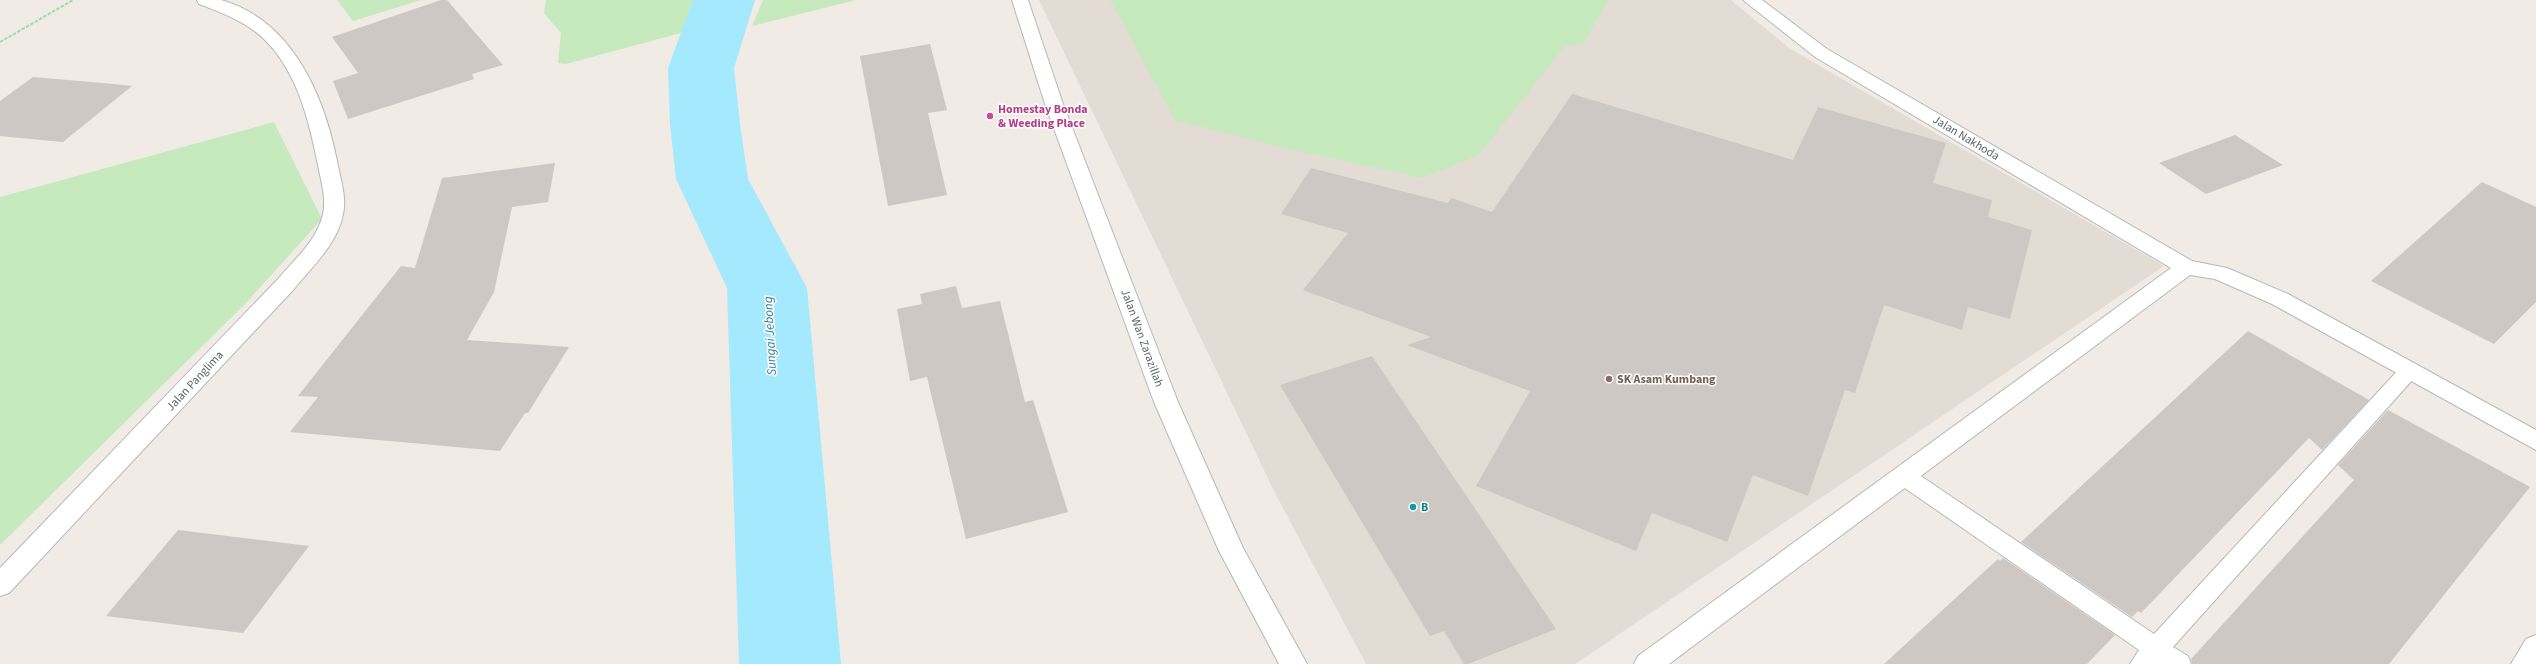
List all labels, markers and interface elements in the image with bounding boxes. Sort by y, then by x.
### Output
place label: Homestay Bonda & Weeding Place [998,101,1088,132]
marker: Homestay Bonda & Weeding Place [985,111,995,121]
street label: Jalan Nakhoda [1929,111,2003,165]
street label: Jalan Wan Zarazillah [1116,287,1168,389]
water label: Sungai Jebong [759,296,781,376]
street label: Jalan Panglima [163,347,227,415]
place label: SK Asam Kumbang [1617,371,1716,388]
marker: SK Asam Kumbang [1604,374,1614,384]
place label: B [1421,499,1428,516]
marker: B [1408,502,1418,512]

